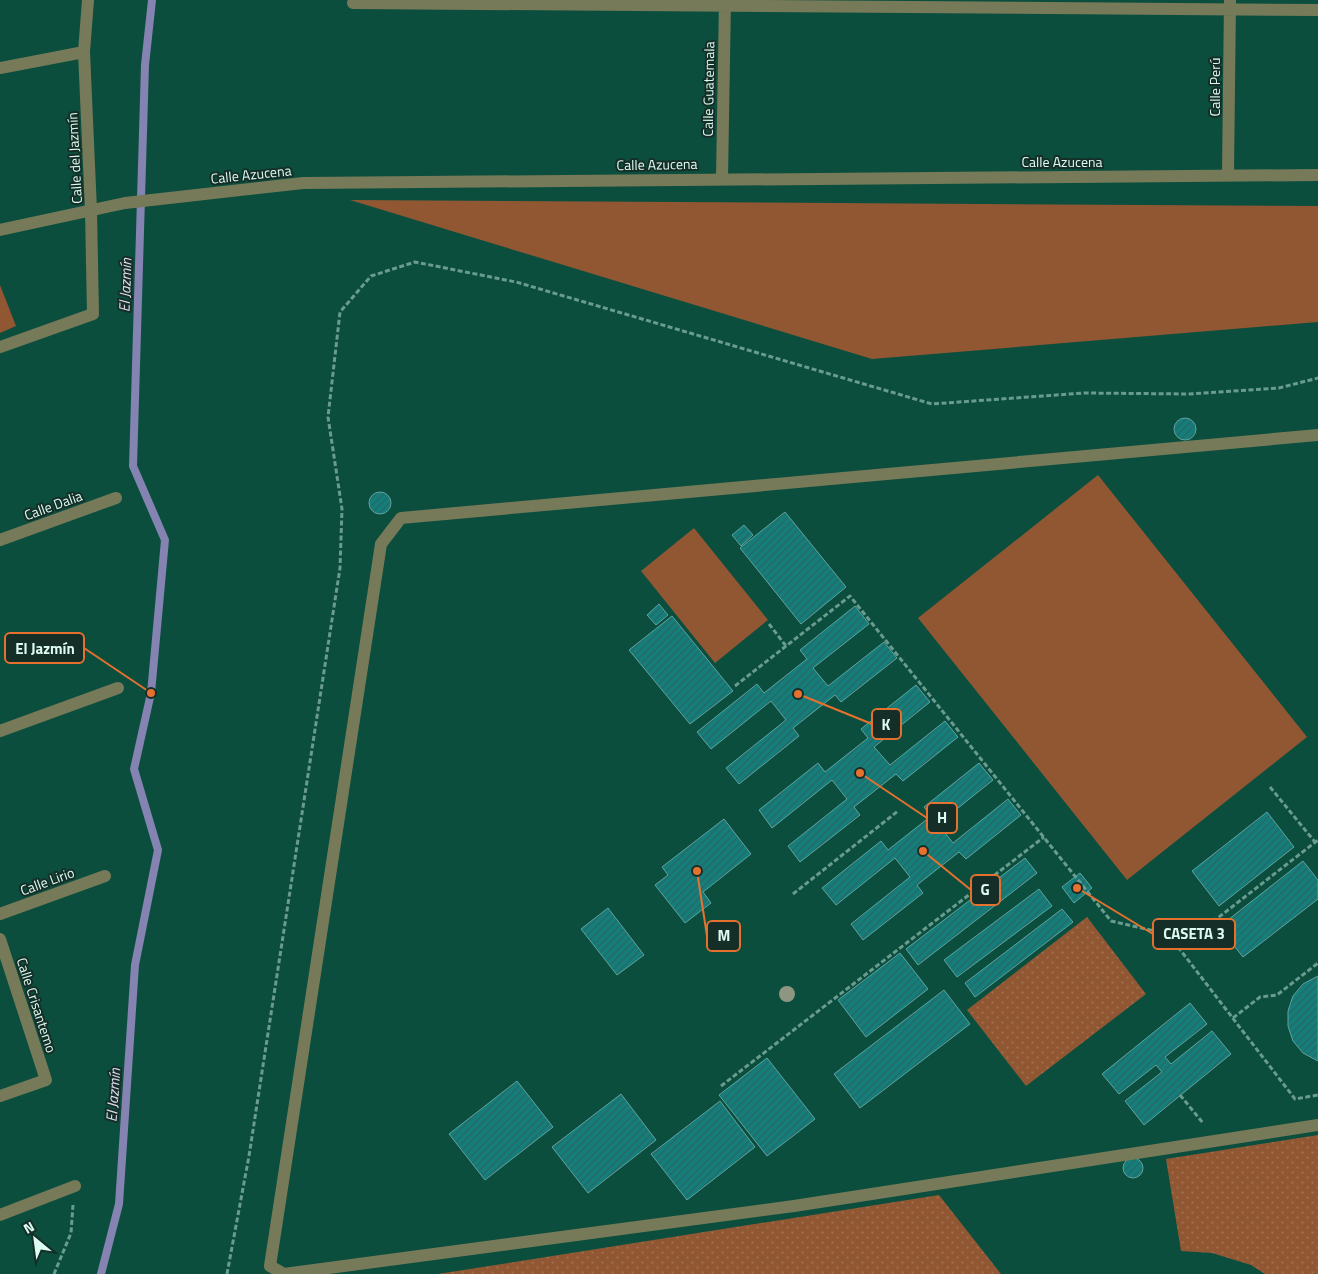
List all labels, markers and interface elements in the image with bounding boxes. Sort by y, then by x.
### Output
street label: Calle Guatemala [697,41,719,137]
street label: Calle Perú [1204,58,1225,116]
street label: Calle del Jazmín [61,112,87,204]
street label: Calle Azucena [1021,151,1103,172]
street label: Calle Azucena [616,153,698,175]
street label: Calle Azucena [210,159,292,189]
water label: El Jazmín [113,257,137,312]
street label: Calle Dalia [21,485,85,525]
callout: El Jazmín [5,633,84,663]
text: El Jazmín [15,637,75,660]
callout: K [872,709,901,739]
text: K [882,713,891,736]
callout: H [927,803,957,833]
text: H [937,806,947,829]
street label: Calle Lirio [17,862,77,900]
callout: G [971,875,1000,905]
text: G [980,878,990,901]
callout: CASETA 3 [1153,919,1235,949]
callout: M [707,921,740,951]
text: CASETA 3 [1163,922,1225,945]
text: M [718,924,730,947]
street label: Calle Crisantemo [12,955,62,1055]
water label: El Jazmín [100,1067,126,1123]
north arrow [10,1214,60,1264]
text: N [19,1216,38,1239]

